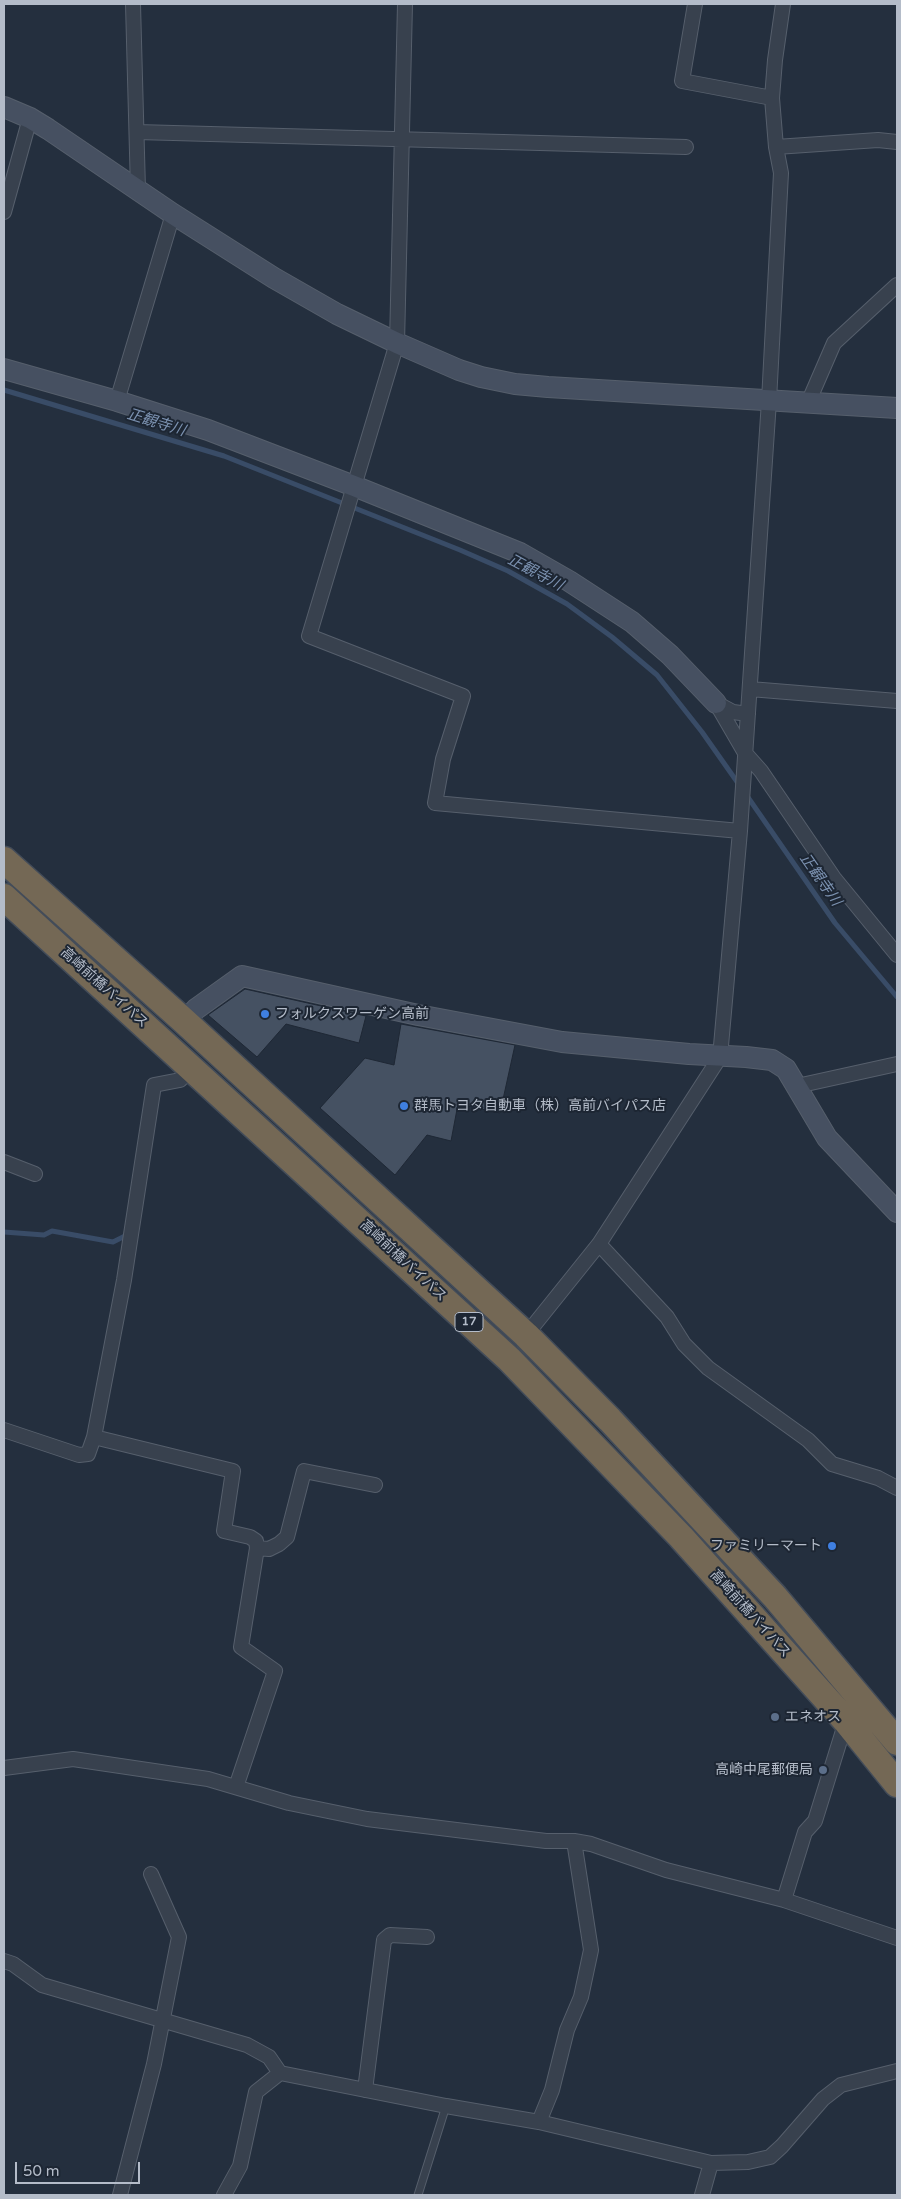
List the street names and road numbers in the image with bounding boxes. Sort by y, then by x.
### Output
street label: 高崎前橋バイパス [57,944,151,1032]
street label: 高崎前橋バイパス [356,1217,450,1305]
road number: 17 [455,1312,483,1331]
street label: 高崎前橋バイパス [706,1567,794,1661]

